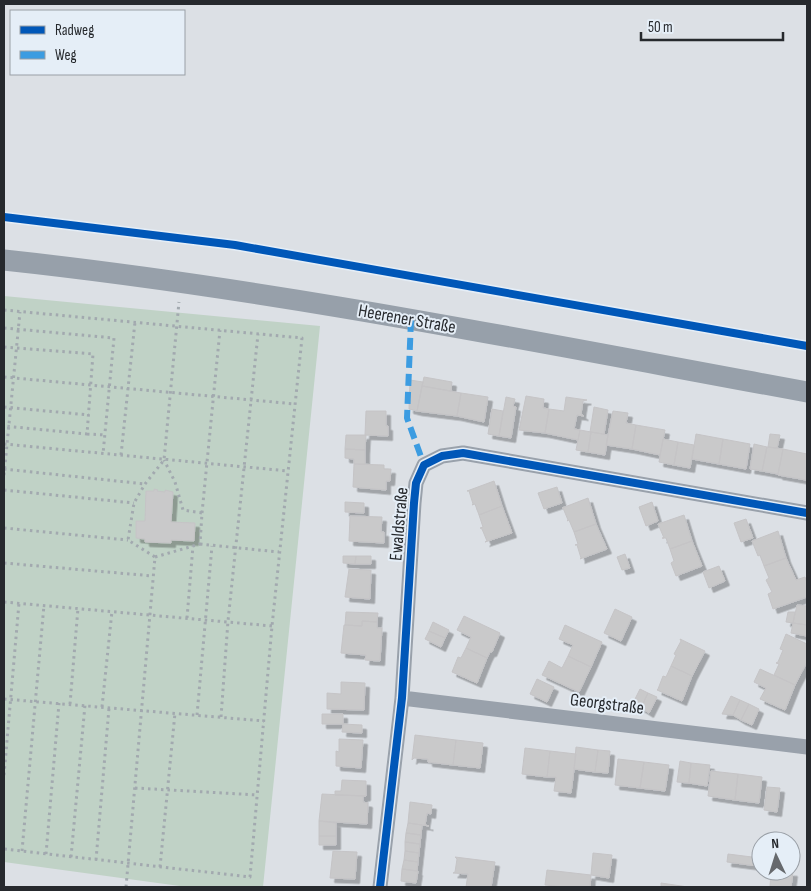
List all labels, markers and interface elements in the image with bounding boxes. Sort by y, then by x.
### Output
legend [10,10,185,75]
scale bar [641,10,784,42]
text: 50 m [648,18,673,37]
text: Radweg [55,21,94,40]
text: Weg [55,46,77,65]
street label: Heerener Straße [357,300,457,338]
street label: Ewaldstraße [385,486,413,562]
street label: Georgstraße [569,689,645,719]
north arrow [751,831,801,881]
text: N [771,835,779,852]

